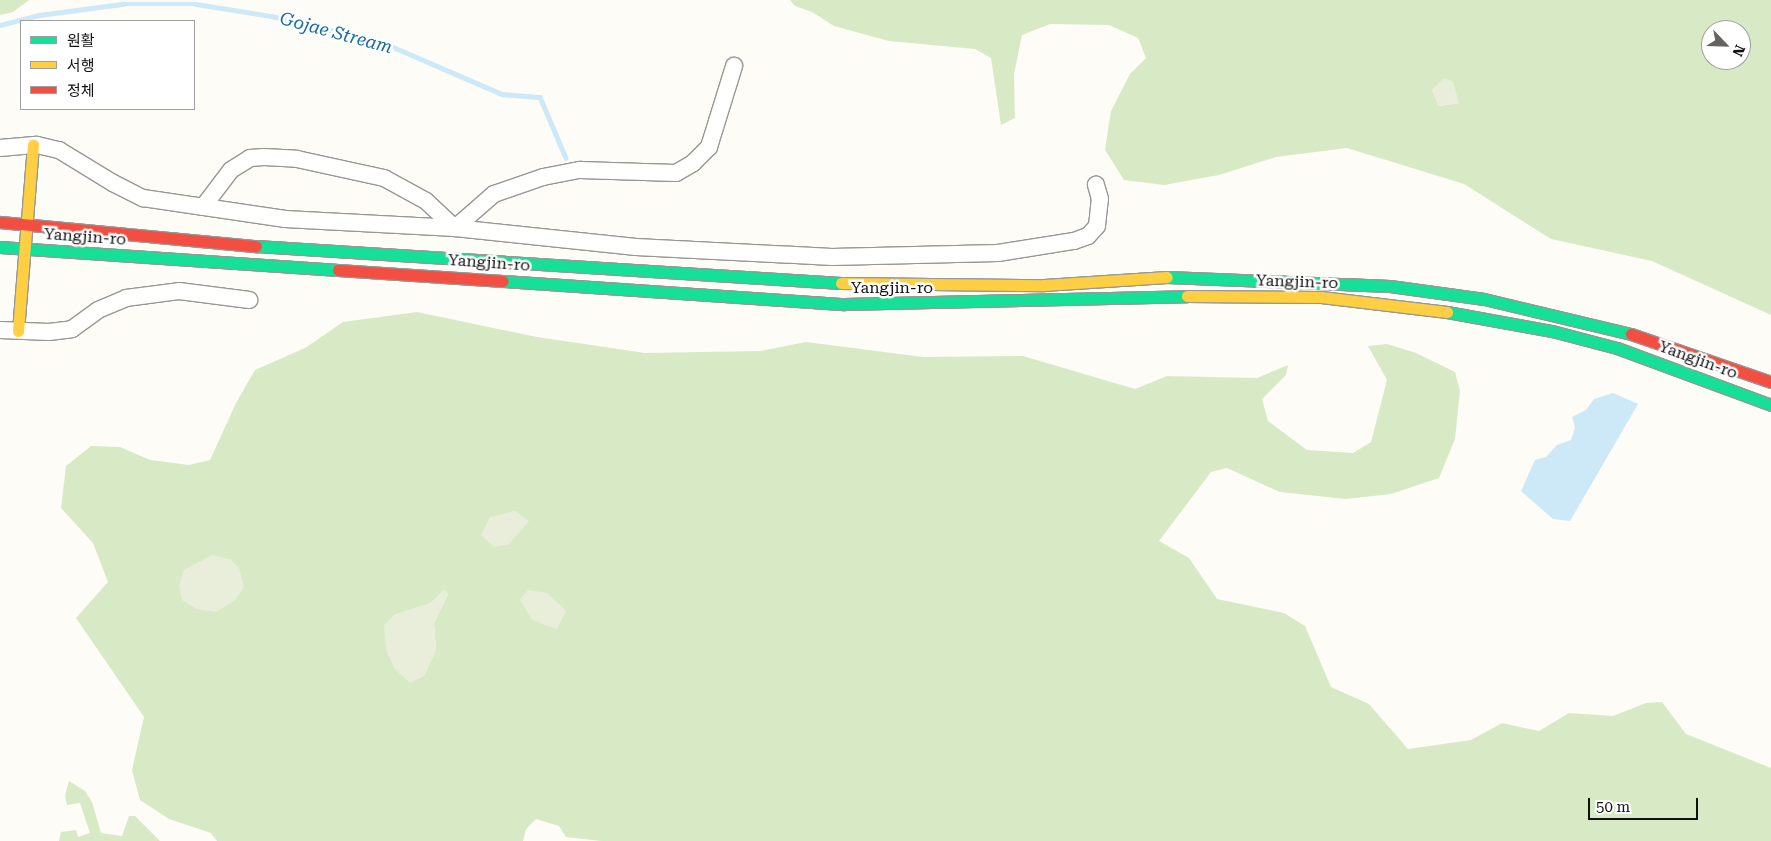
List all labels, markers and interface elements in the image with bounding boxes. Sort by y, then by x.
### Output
water label: Gojae Stream [278,8,394,58]
legend [20,20,195,110]
north arrow [1701,20,1751,70]
text: 원활 [67,32,95,50]
text: N [1729,43,1748,59]
text: 서행 [67,57,95,75]
text: 정체 [67,82,95,100]
street label: Yangjin-ro [43,225,127,249]
street label: Yangjin-ro [447,251,531,275]
street label: Yangjin-ro [1256,271,1338,293]
street label: Yangjin-ro [851,278,933,298]
street label: Yangjin-ro [1656,337,1740,383]
scale bar [1591,788,1701,820]
text: 50 m [1596,798,1630,816]

